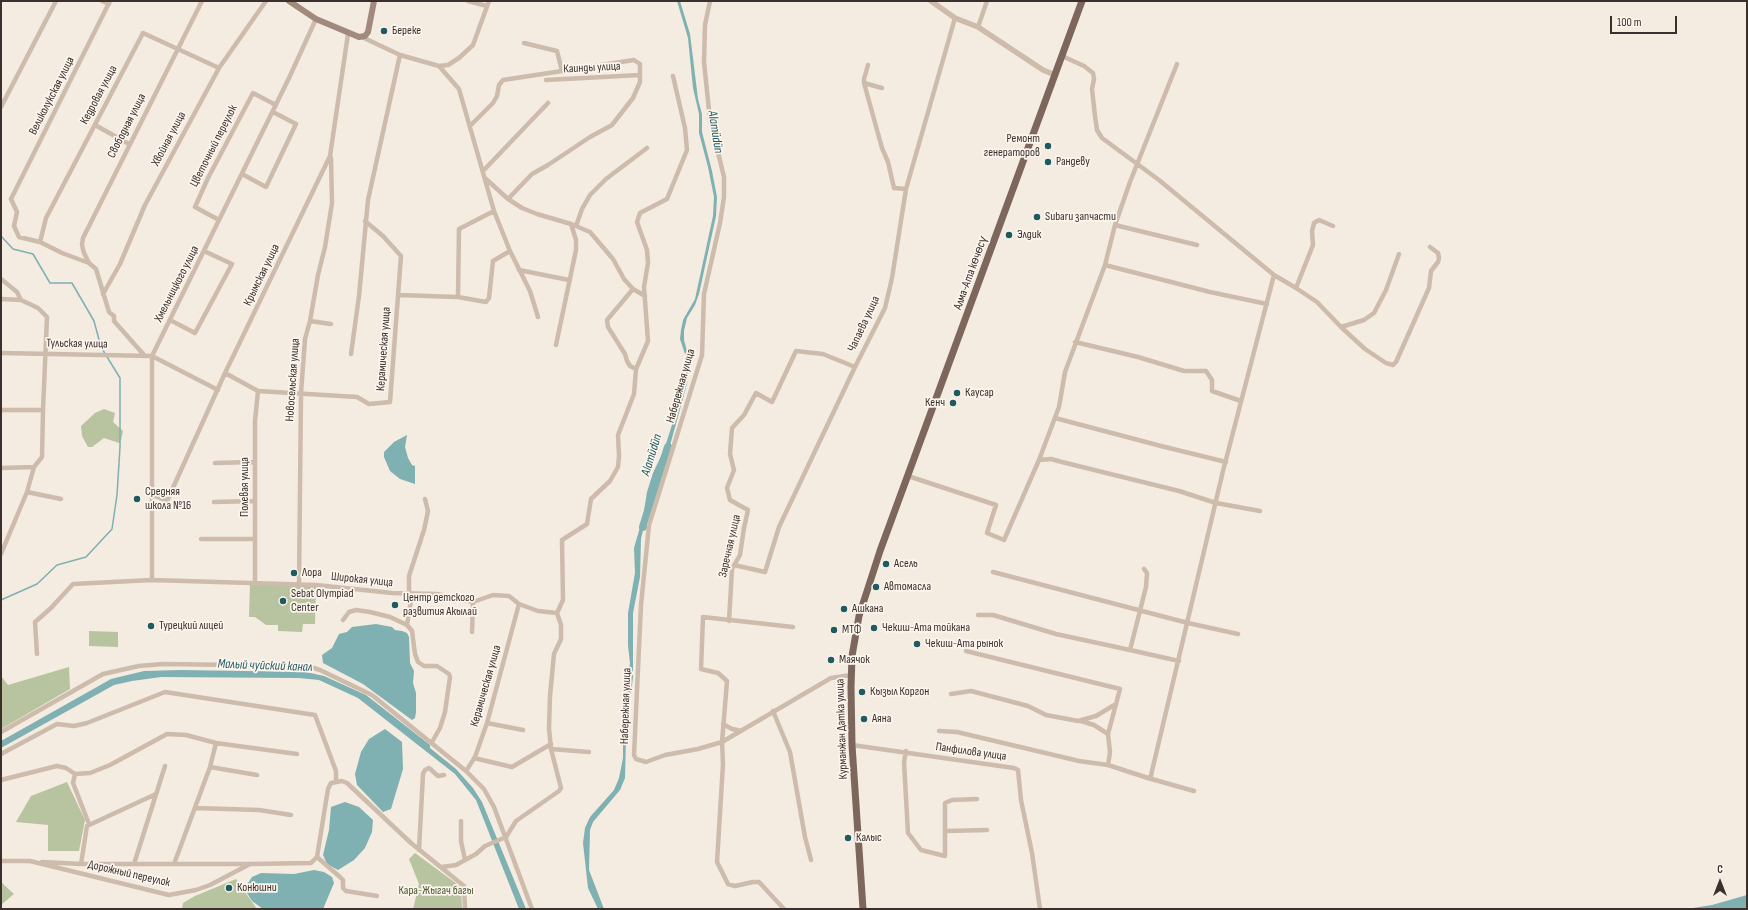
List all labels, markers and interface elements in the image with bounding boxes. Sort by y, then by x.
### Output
scale bar [1612,8,1679,34]
text: 100 m [1617,15,1642,30]
place label: Береке [392,24,421,38]
marker: Береке [379,26,389,36]
street label: Великолукская улица [26,55,78,137]
street label: Каинды улица [563,59,621,77]
street label: Кедровая улица [77,63,121,127]
street label: Свободная улица [105,91,149,161]
street label: Цветочный переулок [187,103,241,189]
street label: Хвойная улица [149,109,189,169]
water label: Alamüdün [704,110,726,154]
place label: Ремонт генераторов [984,132,1040,160]
marker: Ремонт генераторов [1043,141,1053,151]
place label: Рандеву [1056,155,1090,169]
marker: Рандеву [1043,157,1053,167]
place label: Subaru запчасти [1045,210,1116,224]
marker: Subaru запчасти [1032,212,1042,222]
place label: Элдик [1017,228,1041,242]
marker: Элдик [1004,230,1014,240]
street label: Алма-Ата көчөсү [951,234,991,312]
street label: Крымская улица [241,242,283,308]
street label: Хмельницкого улица [152,243,202,325]
street label: Чапаева улица [845,294,883,354]
street label: Керамическая улица [374,307,394,391]
street label: Тульская улица [46,336,108,352]
street label: Новосельская улица [283,338,303,422]
street label: Набережная улица [664,347,698,425]
place label: Каусар [965,386,994,400]
marker: Каусар [952,388,962,398]
place label: Кенч [925,396,945,410]
marker: Кенч [948,398,958,408]
water label: Alamüdün [638,432,666,478]
street label: Полевая улица [238,457,252,517]
place label: Средняя школа №16 [145,485,191,513]
marker: Средняя школа №16 [132,494,142,504]
street label: Заречная улица [716,513,744,579]
place label: Асель [894,557,918,571]
marker: Асель [881,559,891,569]
place label: Лора [302,566,322,580]
marker: Лора [289,568,299,578]
street label: Широкая улица [330,570,394,590]
place label: Автомасла [884,580,931,594]
marker: Автомасла [871,582,881,592]
place label: Sebat Olympiad Center [291,587,353,615]
place label: Центр детского развития Акылай [403,591,477,619]
marker: Sebat Olympiad Center [278,596,288,606]
marker: Центр детского развития Акылай [390,600,400,610]
place label: Ашкана [852,602,883,616]
marker: Ашкана [839,604,849,614]
place label: Турецкий лицей [159,619,223,633]
marker: Турецкий лицей [146,621,156,631]
place label: Чекиш-Ата тойкана [882,621,970,635]
place label: МТФ [842,623,861,637]
marker: Чекиш-Ата тойкана [869,623,879,633]
marker: МТФ [829,625,839,635]
place label: Чекиш-Ата рынок [925,637,1003,651]
marker: Чекиш-Ата рынок [912,639,922,649]
street label: Керамическая улица [467,644,505,728]
place label: Маячок [839,653,870,667]
marker: Маячок [826,655,836,665]
water label: Малый чуйский канал [217,657,313,675]
street label: Набережная улица [617,668,635,744]
street label: Курманжан Датка улица [833,678,851,780]
place label: Кызыл Коргон [870,685,929,699]
marker: Кызыл Коргон [857,687,867,697]
place label: Аяна [872,712,891,726]
marker: Аяна [859,714,869,724]
street label: Панфилова улица [935,740,1007,764]
place label: Калыс [856,831,882,845]
marker: Калыс [843,833,853,843]
street label: Дорожный переулок [86,858,172,890]
north arrow [1700,862,1740,902]
text: С [1717,863,1723,876]
place label: Конюшни [237,881,277,895]
marker: Конюшни [224,883,234,893]
park label: Кара-Жыгач багы [398,884,474,898]

